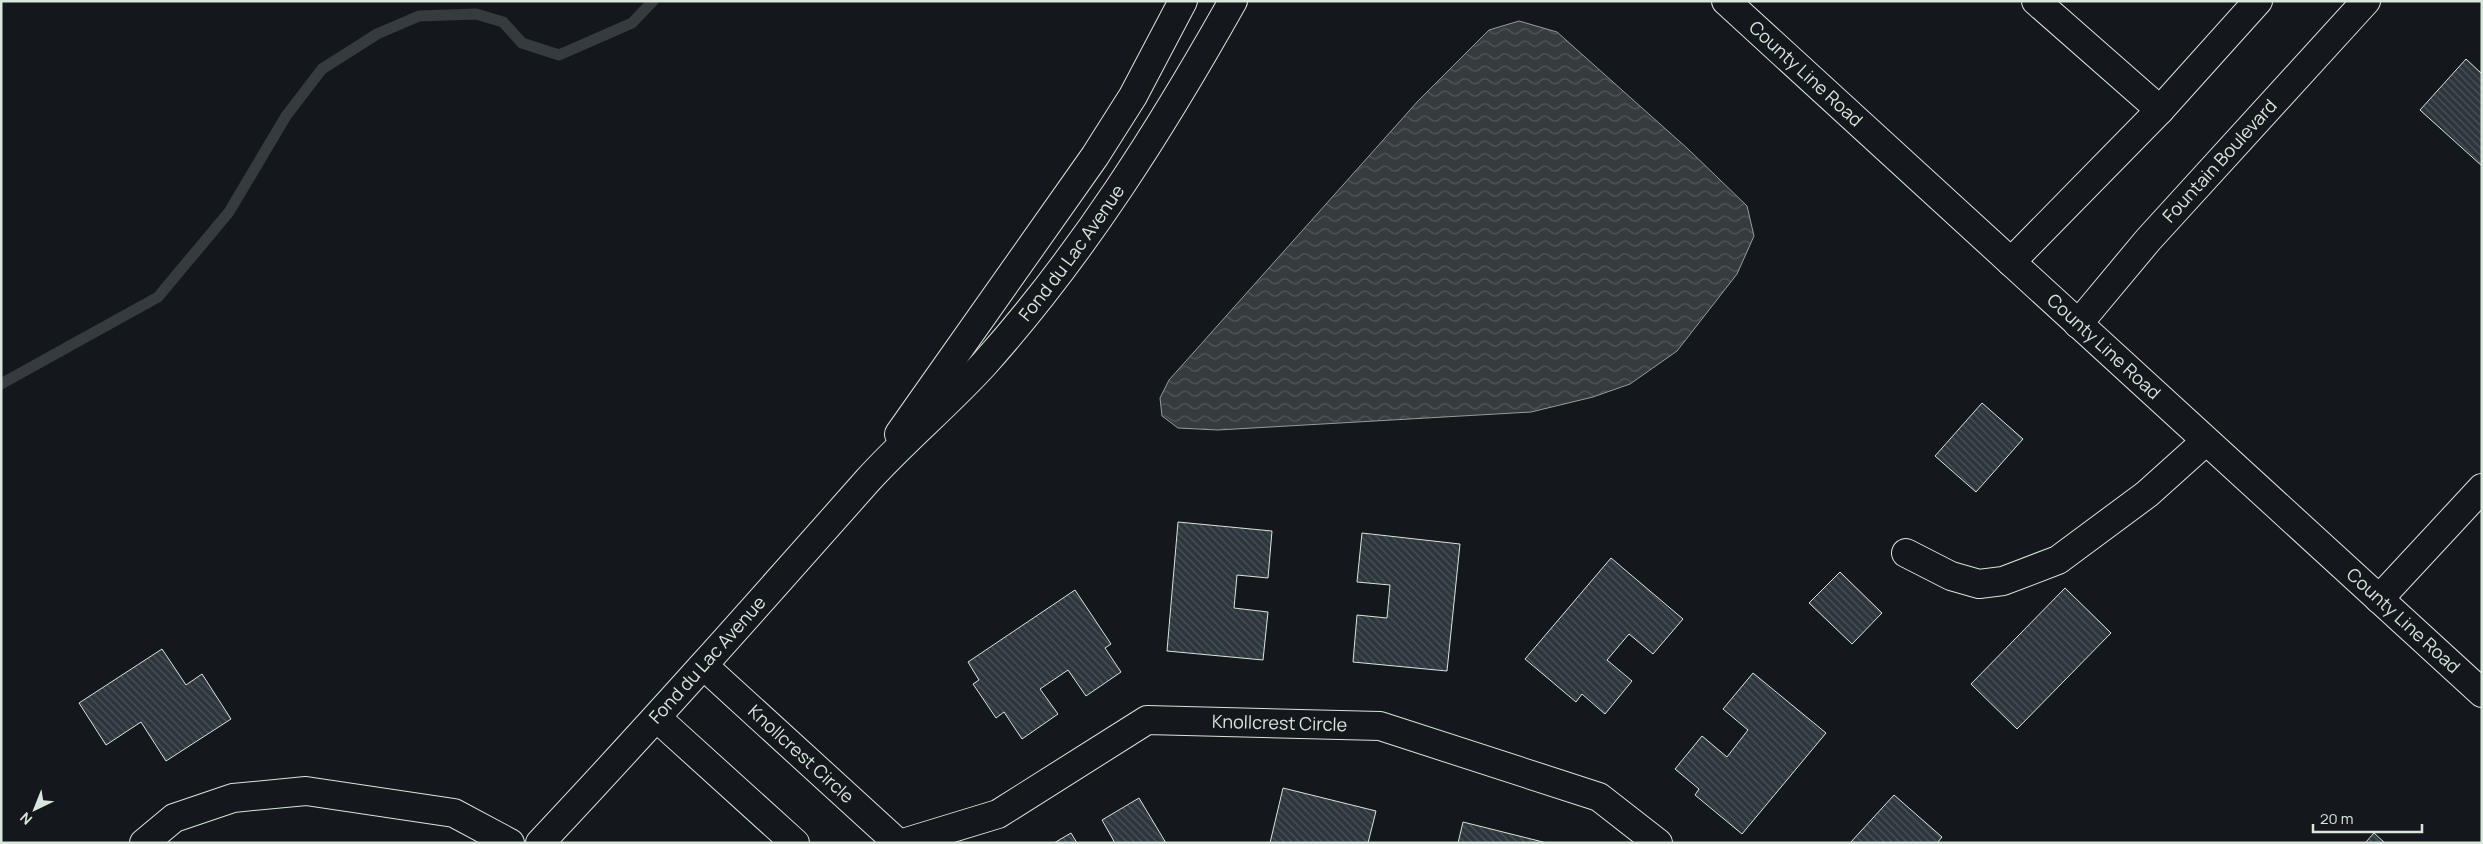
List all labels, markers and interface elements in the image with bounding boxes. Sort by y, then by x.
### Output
street label: County Line Road [1744,15,1868,131]
street label: Fountain Boulevard [2157,94,2282,227]
street label: Fond du Lac Avenue [1013,180,1129,326]
street label: County Line Road [2042,288,2166,404]
street label: County Line Road [2342,562,2466,678]
street label: Fond du Lac Avenue [643,591,770,728]
street label: Knollcrest Circle [743,699,860,808]
street label: Knollcrest Circle [1212,709,1347,736]
north arrow [10,784,60,834]
scale bar [2313,802,2422,834]
text: N [16,808,36,829]
text: 20 m [2320,808,2353,829]

